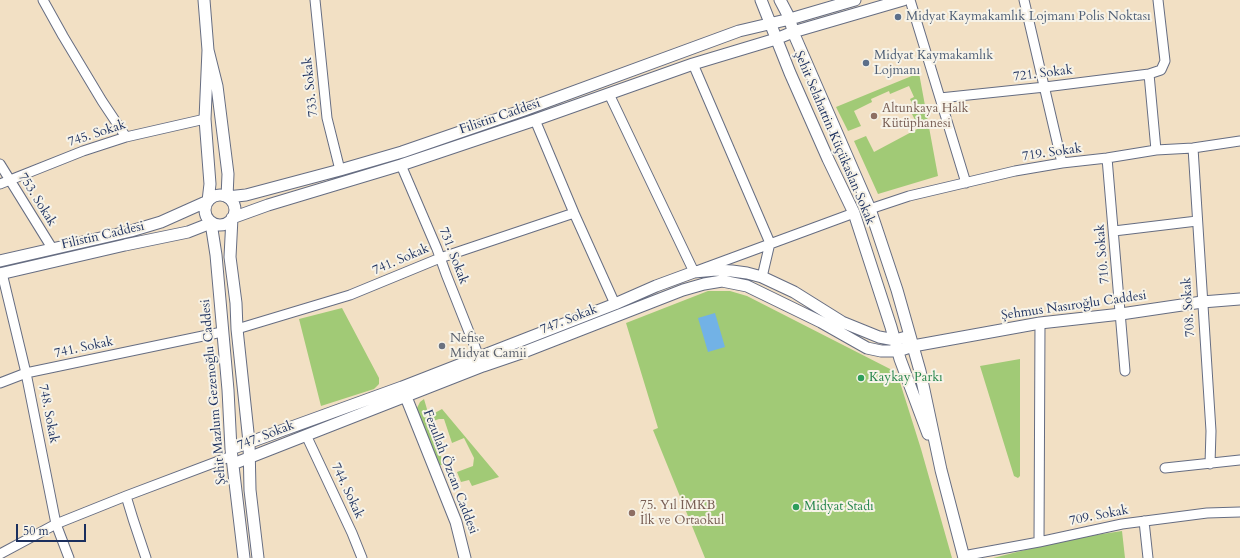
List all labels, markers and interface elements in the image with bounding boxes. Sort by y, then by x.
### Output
place label: Midyat Kaymakamlık Lojmanı Polis Noktası [906,9,1151,25]
marker: Midyat Kaymakamlık Lojmanı Polis Noktası [893,12,903,22]
place label: Midyat Kaymakamlık Lojmanı [874,48,993,79]
street label: Şehit Selahattin Küçükaslan Sokak [790,49,878,227]
street label: 733. Sokak [300,56,322,118]
marker: Midyat Kaymakamlık Lojmanı [861,58,871,68]
street label: 721. Sokak [1012,63,1074,85]
street label: Filistin Caddesi [458,96,542,138]
place label: Altunkaya Halk Kütüphanesi [882,101,968,132]
marker: Altunkaya Halk Kütüphanesi [869,111,879,121]
street label: 745. Sokak [66,117,128,151]
street label: 719. Sokak [1021,141,1083,165]
street label: 753. Sokak [15,170,59,230]
street label: Filistin Caddesi [60,219,146,253]
street label: 710. Sokak [1093,224,1113,284]
street label: 731. Sokak [435,225,471,287]
street label: 741. Sokak [370,241,432,279]
street label: 708. Sokak [1179,277,1199,337]
street label: Şehmus Nasıroğlu Caddesi [1000,288,1148,324]
street label: Şehit Mazlum Gezenoğlu Caddesi [198,299,230,485]
street label: 747. Sokak [538,302,600,338]
place label: Nefise Midyat Camii [450,331,527,362]
street label: 741. Sokak [53,334,115,362]
marker: Nefise Midyat Camii [437,341,447,351]
place label: Kaykay Parkı [869,370,943,386]
marker: Kaykay Parkı [856,373,866,383]
street label: 748. Sokak [35,383,61,445]
street label: Fezullah Özcan Caddesi [419,408,481,536]
street label: 747. Sokak [235,418,297,454]
street label: 744. Sokak [327,461,367,521]
place label: 75. Yıl İMKB İlk ve Ortaokul [640,498,724,529]
place label: Midyat Stadı [804,499,874,515]
marker: Midyat Stadı [791,502,801,512]
street label: 709. Sokak [1068,503,1130,529]
marker: 75. Yıl İMKB İlk ve Ortaokul [627,508,637,518]
scale bar [18,516,88,542]
text: 50 m [23,523,49,539]

